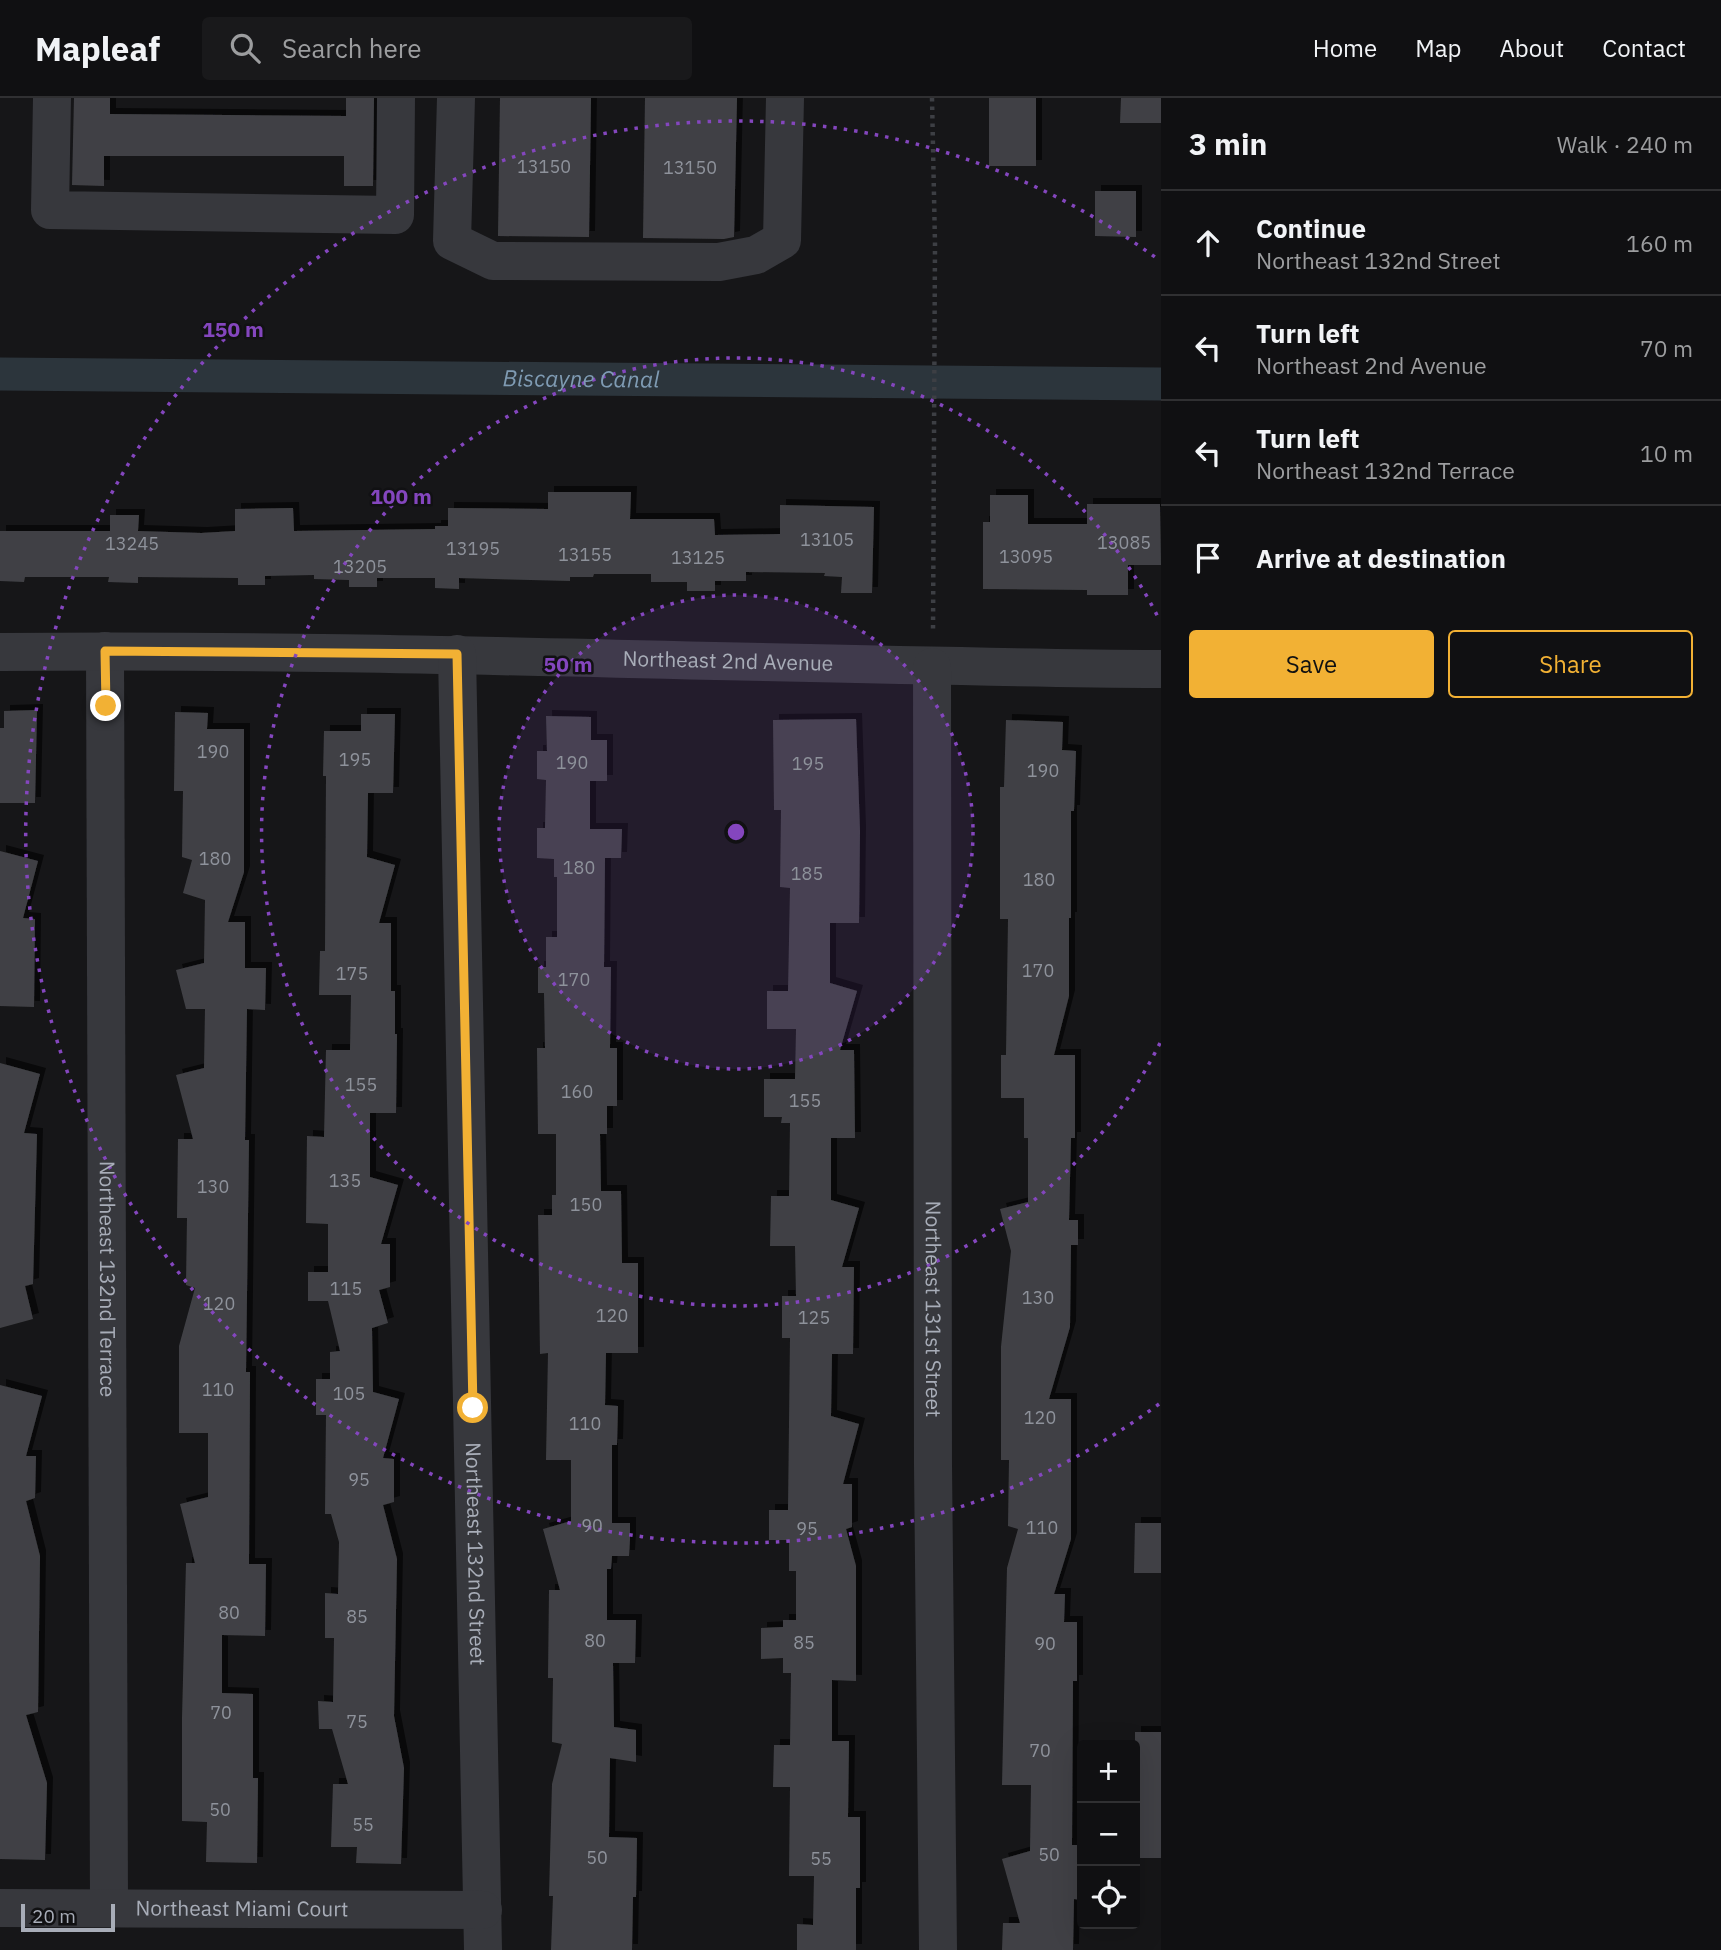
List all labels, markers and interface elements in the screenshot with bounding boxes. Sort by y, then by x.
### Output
search box [202,17,692,80]
text: Mapleaf [35,27,160,70]
icon: search [226,29,264,67]
text: Search here [282,31,422,65]
text: Home [1313,32,1377,64]
text: Map [1415,32,1461,64]
text: About [1499,32,1564,64]
text: Contact [1602,32,1686,64]
text: 3 min [1189,124,1267,163]
text: Walk · 240 m [1557,129,1693,159]
house number: 13150 [517,155,571,178]
house number: 13150 [663,156,717,179]
text: Continue [1256,211,1366,245]
icon: ahead [1189,224,1227,262]
text: 160 m [1626,228,1693,258]
text: Northeast 132nd Street [1256,245,1501,275]
text: 150 m [202,315,264,343]
text: Turn left [1256,316,1359,350]
icon: left [1189,329,1227,367]
text: 70 m [1640,333,1693,363]
text: Northeast 2nd Avenue [1256,350,1487,380]
water label: Biscayne Canal [503,362,660,394]
text: Turn left [1256,421,1359,455]
icon: left [1189,434,1227,472]
text: 10 m [1640,438,1693,468]
text: Northeast 132nd Terrace [1256,455,1515,485]
text: 100 m [370,482,432,510]
house number: 13105 [800,528,854,551]
house number: 13085 [1097,531,1151,554]
house number: 13245 [105,532,159,555]
house number: 13195 [446,537,500,560]
icon: arrive [1189,539,1227,577]
text: Arrive at destination [1256,541,1506,575]
house number: 13155 [558,543,612,566]
house number: 13095 [999,545,1053,568]
house number: 13125 [671,546,725,569]
house number: 13205 [333,555,387,578]
button: Save [1189,630,1434,698]
button: Share [1448,630,1693,698]
street label: Northeast 2nd Avenue [622,644,834,677]
text: 50 m [544,650,592,678]
route end [90,690,121,721]
house number: 190 [197,740,229,763]
house number: 195 [339,748,371,771]
house number: 190 [556,751,588,774]
house number: 195 [792,752,824,775]
house number: 190 [1027,759,1059,782]
centre of rings [724,820,748,844]
house number: 180 [199,847,231,870]
house number: 180 [563,856,595,879]
house number: 185 [791,862,823,885]
house number: 180 [1023,868,1055,891]
house number: 170 [1022,959,1054,982]
house number: 175 [336,962,368,985]
house number: 170 [558,968,590,991]
house number: 155 [345,1073,377,1096]
house number: 160 [561,1080,593,1103]
house number: 155 [789,1089,821,1112]
street label: Northeast 132nd Terrace [94,1161,122,1397]
house number: 135 [329,1169,361,1192]
house number: 130 [197,1175,229,1198]
house number: 150 [570,1193,602,1216]
street label: Northeast 131st Street [920,1201,948,1417]
house number: 115 [330,1277,362,1300]
house number: 130 [1022,1286,1054,1309]
house number: 120 [203,1292,235,1315]
house number: 120 [596,1304,628,1327]
house number: 125 [798,1306,830,1329]
house number: 110 [202,1378,234,1401]
house number: 105 [333,1382,365,1405]
route start [457,1392,488,1423]
house number: 120 [1024,1406,1056,1429]
house number: 110 [569,1412,601,1435]
street label: Northeast 132nd Street [460,1442,492,1666]
house number: 95 [348,1468,370,1491]
house number: 90 [581,1514,603,1537]
house number: 110 [1026,1516,1058,1539]
house number: 95 [796,1517,818,1540]
house number: 80 [218,1601,240,1624]
house number: 85 [346,1605,368,1628]
house number: 80 [584,1629,606,1652]
house number: 85 [793,1631,815,1654]
house number: 90 [1034,1632,1056,1655]
house number: 70 [210,1701,232,1724]
house number: 75 [346,1710,368,1733]
house number: 70 [1029,1739,1051,1762]
map controls [1077,1740,1140,1929]
button: + [1077,1740,1140,1803]
house number: 50 [209,1798,231,1821]
button: − [1077,1803,1140,1866]
house number: 55 [352,1813,374,1836]
house number: 50 [1038,1843,1060,1866]
house number: 50 [586,1846,608,1869]
house number: 55 [810,1847,832,1870]
button: locate [1077,1866,1140,1929]
street label: Northeast Miami Court [135,1894,349,1922]
scale bar [21,1901,116,1933]
text: 20 m [32,1904,76,1928]

